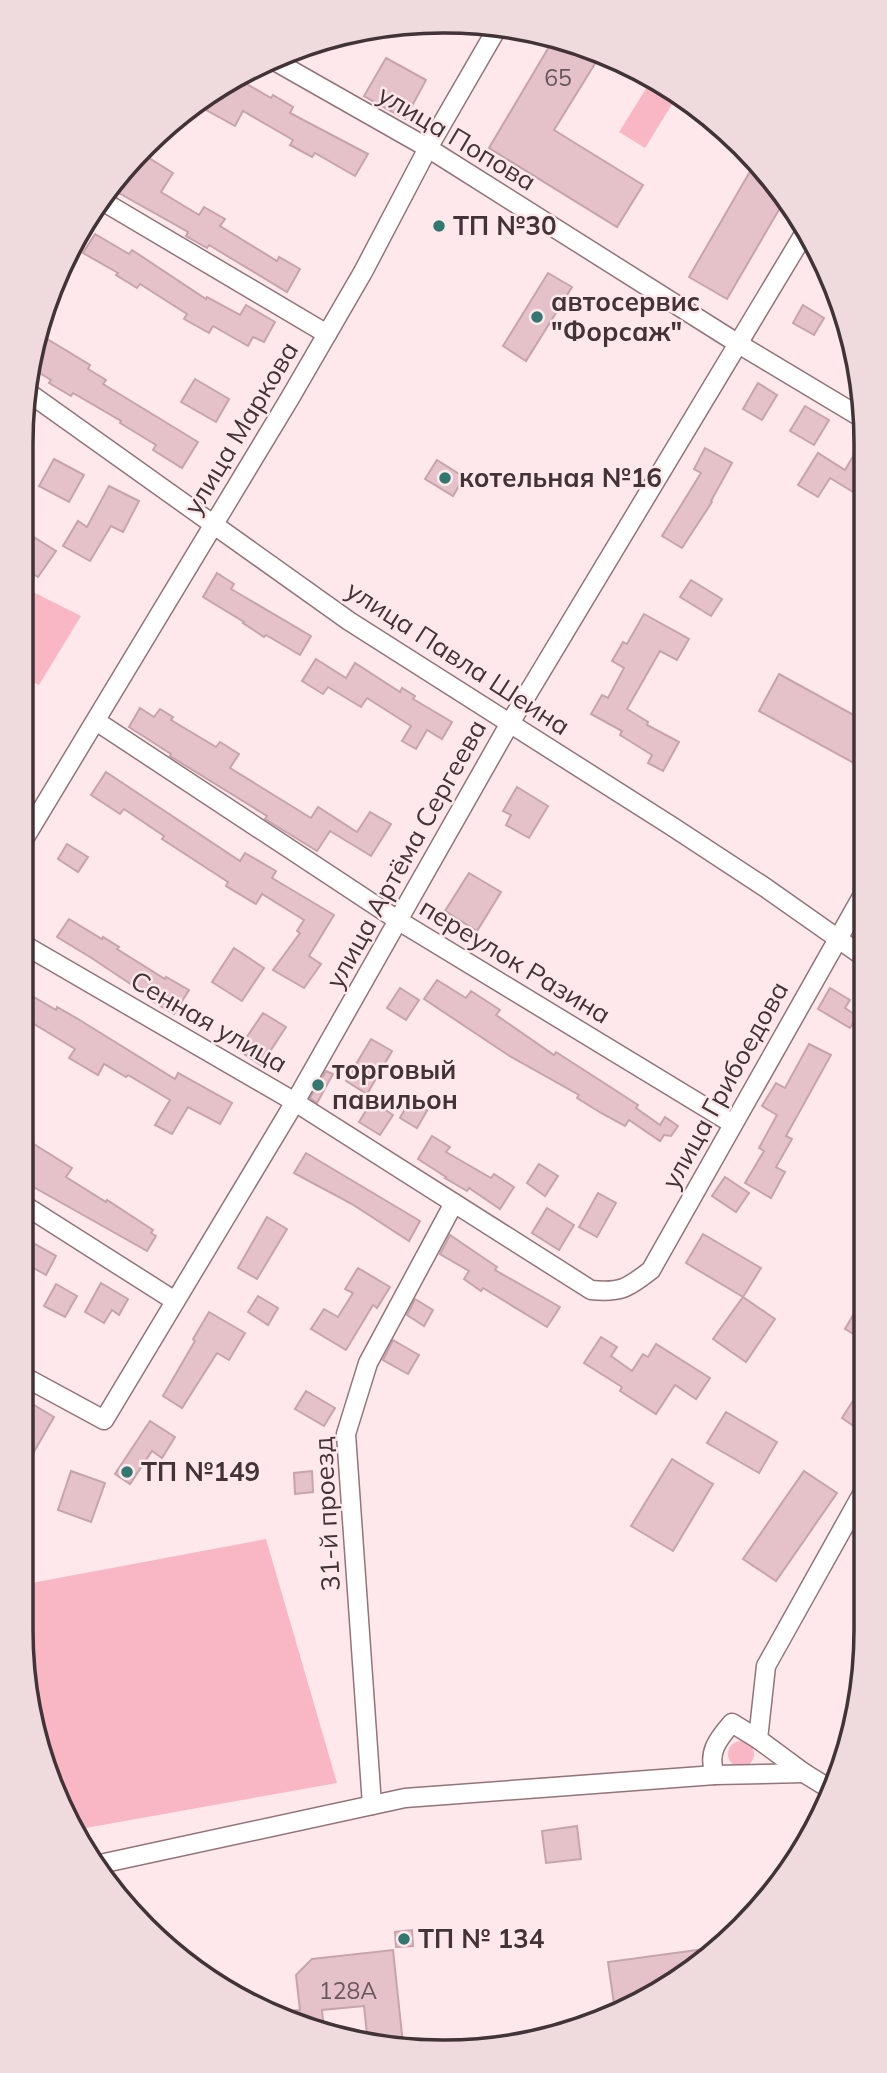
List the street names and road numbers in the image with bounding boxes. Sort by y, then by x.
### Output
street label: улица Попова [372,77,542,198]
street label: улица Маркова [176,335,305,520]
street label: улица Павла Шеина [340,573,576,742]
street label: улица Артёма Сергеева [318,714,493,994]
street label: переулок Разина [414,891,617,1031]
street label: Сенная улица [125,963,294,1080]
street label: улица Грибоедова [654,975,795,1194]
street label: 31-й проезд [306,1436,347,1592]

